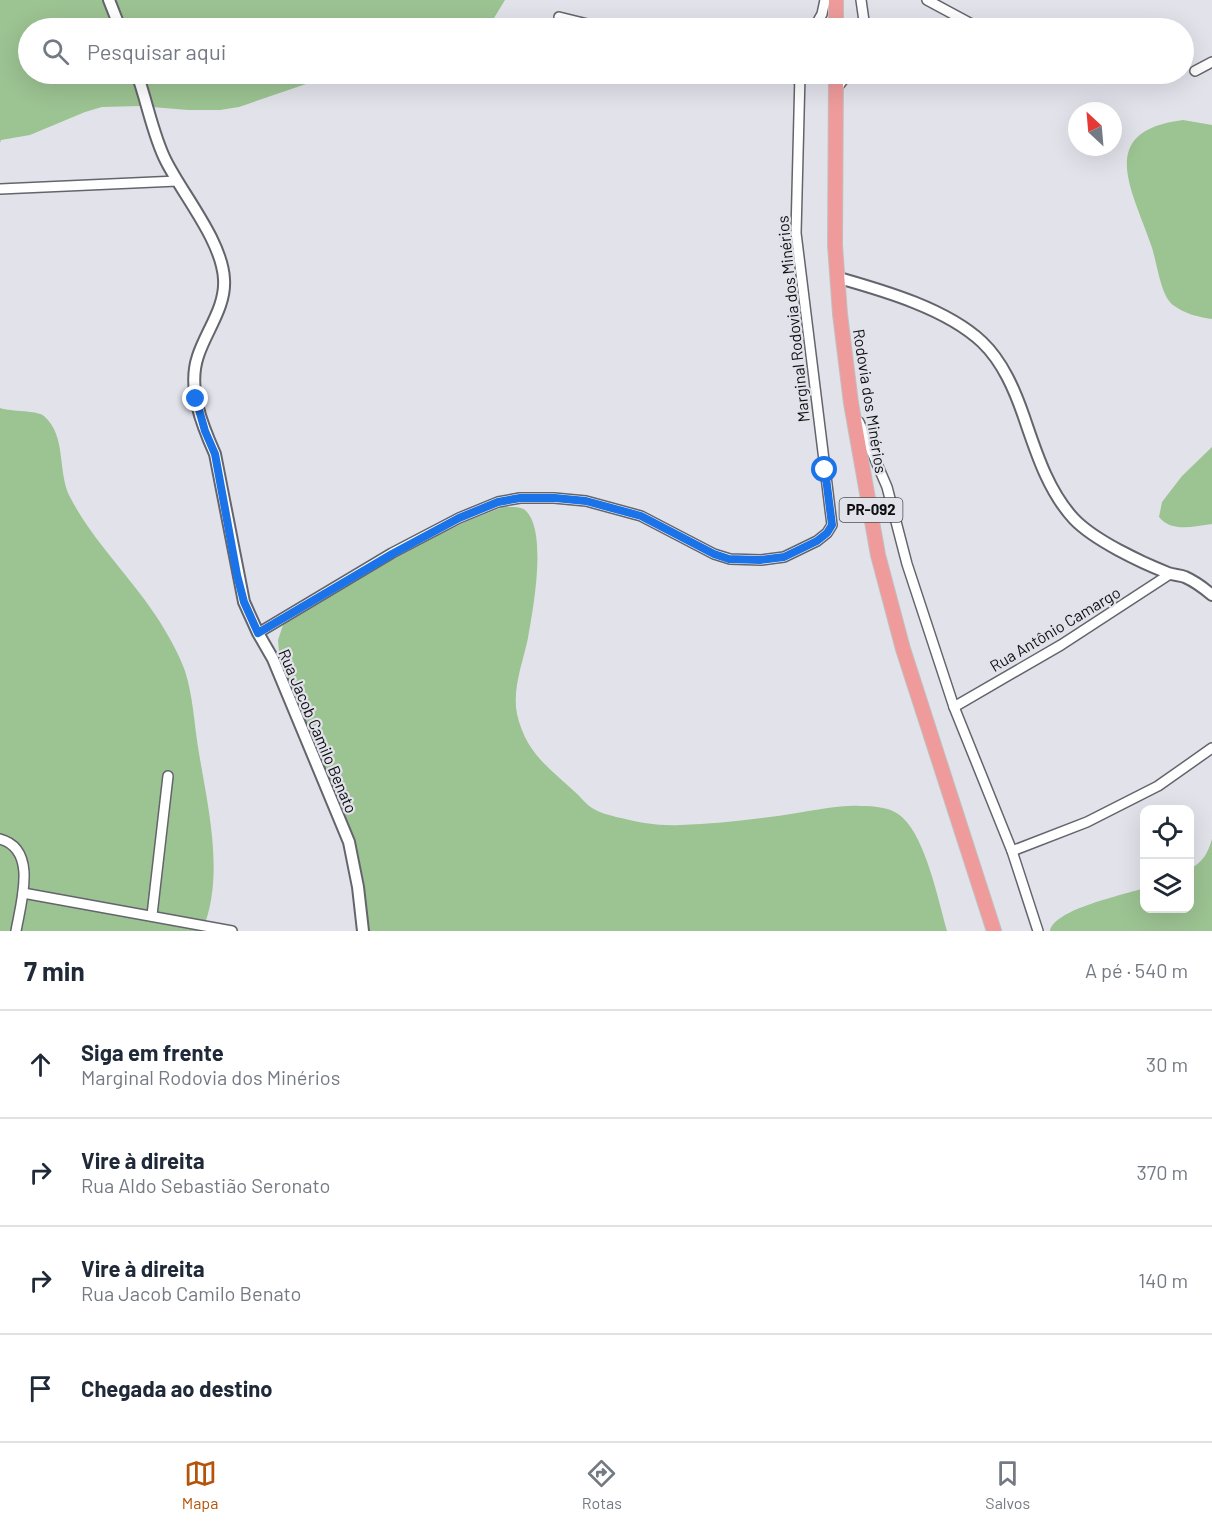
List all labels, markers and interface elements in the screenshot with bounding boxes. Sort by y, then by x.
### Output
search box [18,18,1194,84]
icon: search [39,35,72,68]
text: Pesquisar aqui [87,38,226,64]
north arrow [1068,102,1122,156]
street label: Marginal Rodovia dos Minérios [772,215,813,423]
street label: Rodovia dos Minérios [850,327,891,474]
route end [182,385,208,411]
route start [811,456,837,482]
road number: PR-092 [840,498,902,522]
street label: Rua Antônio Camargo [986,582,1123,675]
street label: Rua Jacob Camilo Benato [275,646,362,816]
map controls [1140,805,1194,913]
button: locate [1140,805,1194,859]
button: layers [1140,859,1194,913]
text: 7 min [24,955,85,986]
text: A pé · 540 m [1085,958,1188,982]
text: Siga em frente [81,1039,224,1065]
icon: ahead [24,1048,57,1081]
text: 30 m [1146,1052,1188,1076]
text: Marginal Rodovia dos Minérios [81,1065,340,1089]
text: Vire à direita [81,1147,205,1173]
icon: right [24,1156,57,1189]
text: 370 m [1136,1160,1188,1184]
text: Rua Aldo Sebastião Seronato [81,1173,330,1197]
text: Vire à direita [81,1255,205,1281]
icon: right [24,1264,57,1297]
text: 140 m [1138,1268,1188,1292]
text: Rua Jacob Camilo Benato [81,1281,301,1305]
icon: arrive [24,1372,57,1405]
text: Chegada ao destino [81,1375,272,1401]
tab: Mapa [182,1457,218,1512]
tab: Rotas [582,1457,622,1512]
tab: Salvos [985,1457,1030,1512]

